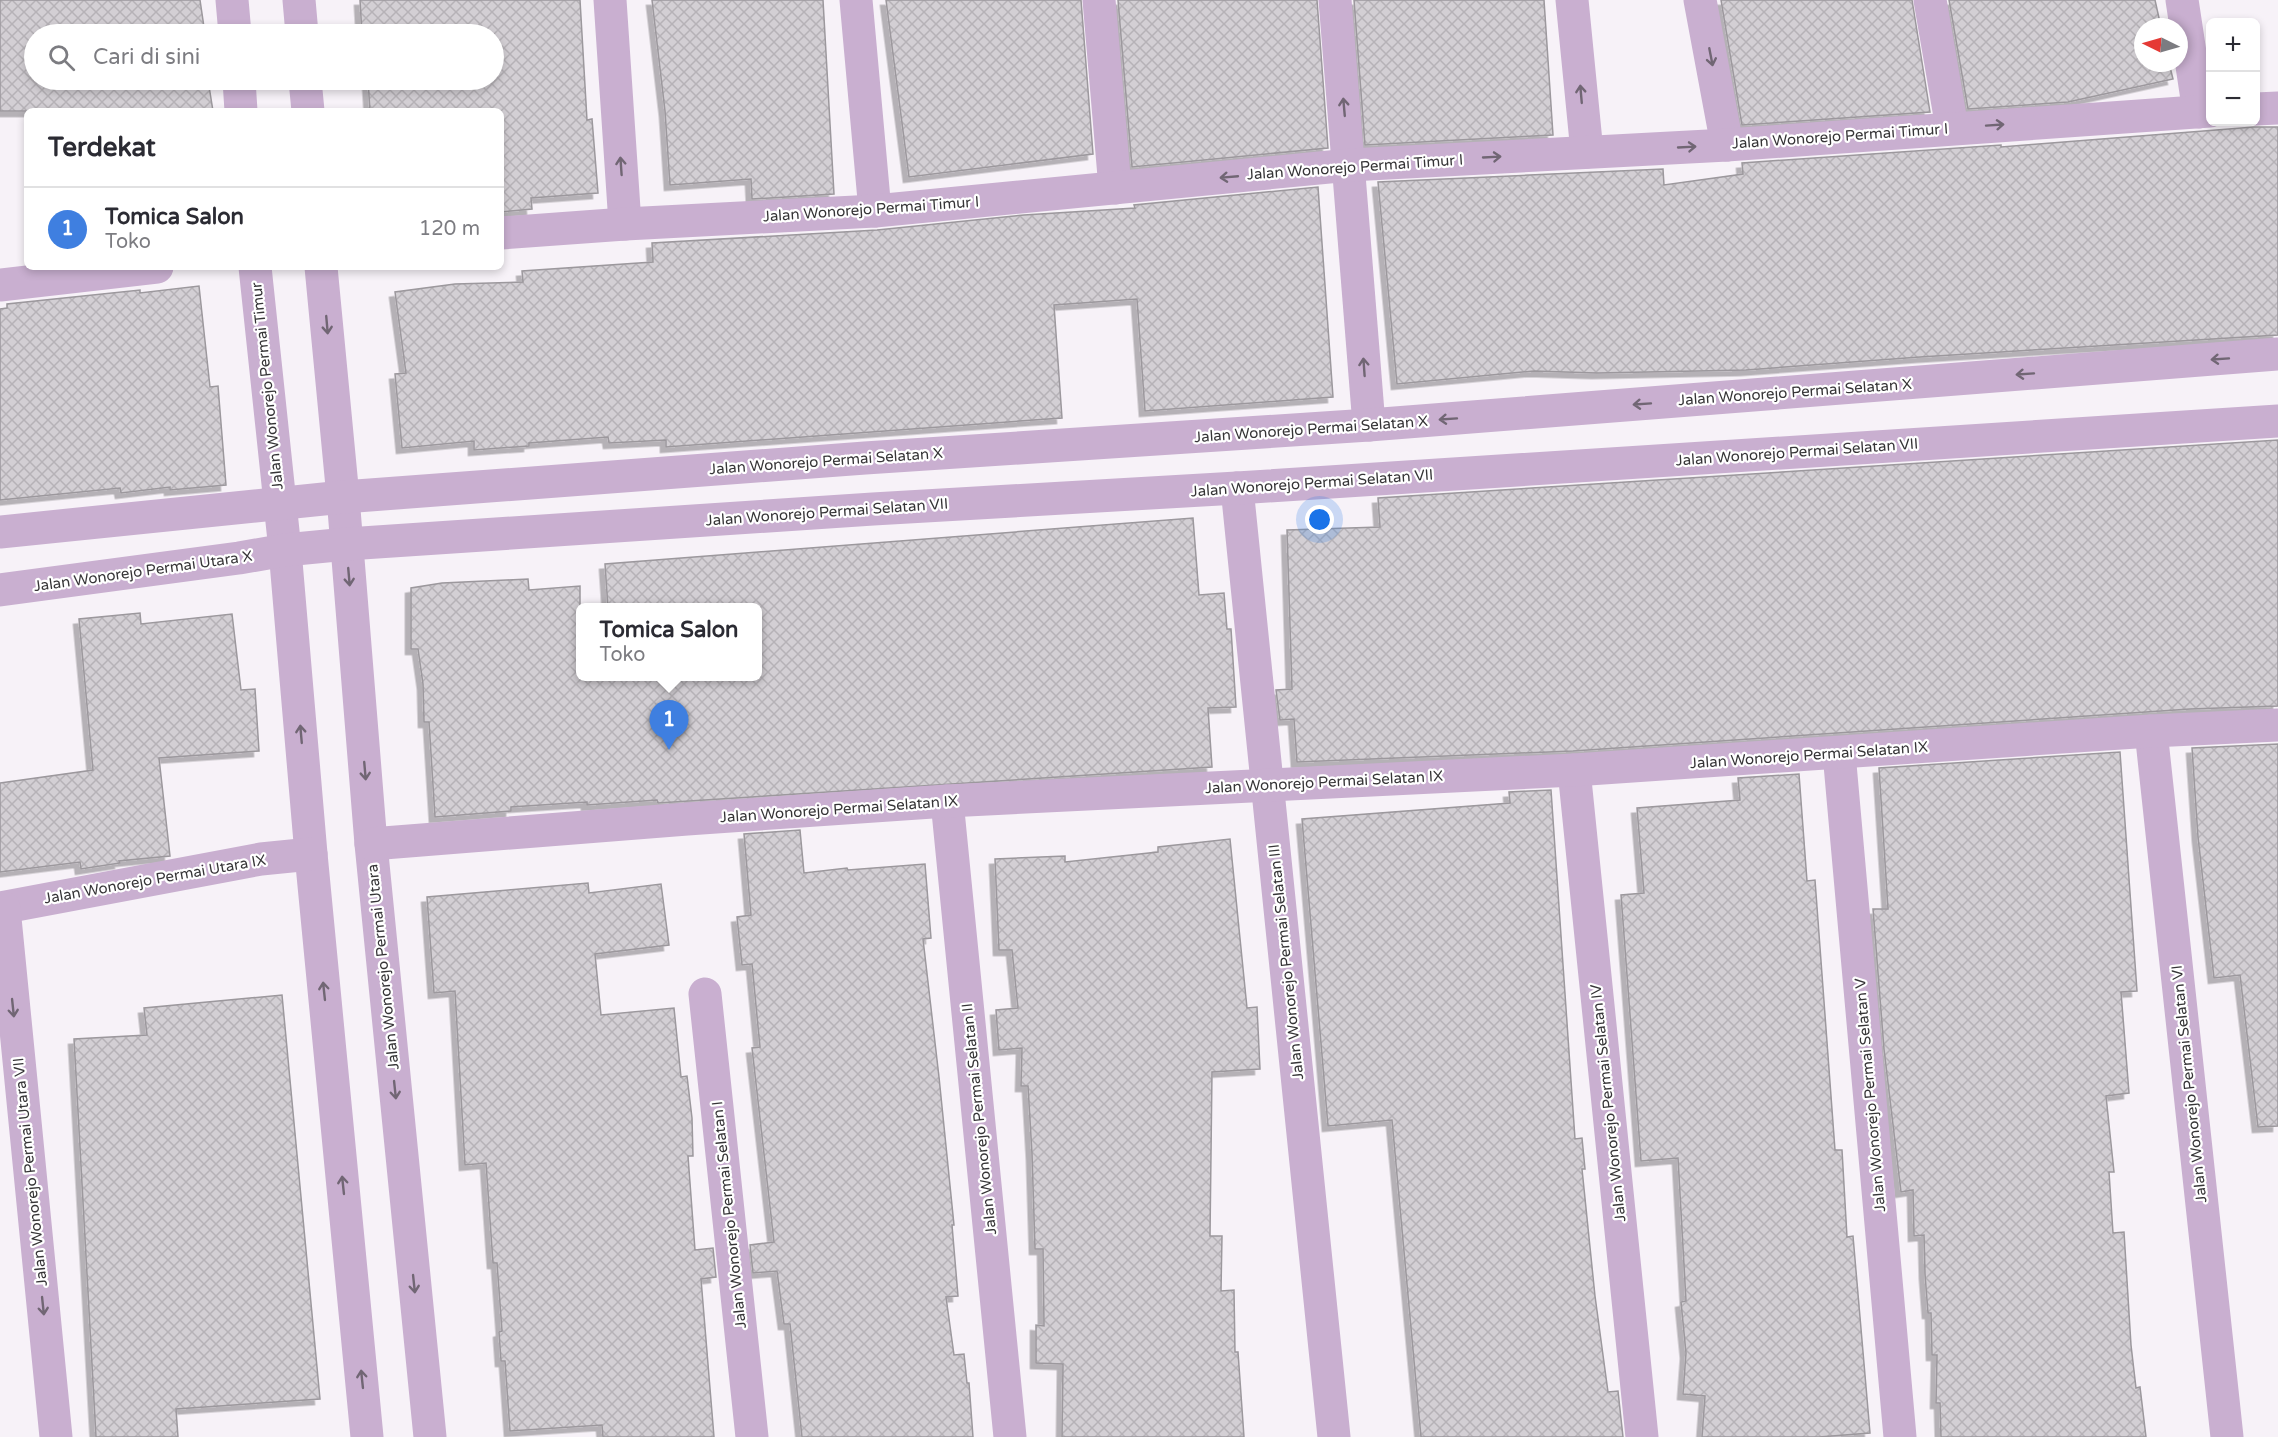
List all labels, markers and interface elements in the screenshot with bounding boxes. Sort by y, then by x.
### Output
north arrow [2134,18,2188,72]
map controls [2206,18,2260,126]
button: + [2206,18,2260,72]
search box [24,24,504,90]
icon: search [45,41,78,74]
text: Cari di sini [93,44,200,70]
one-way arrow [1705,47,1716,67]
button: − [2206,72,2260,126]
one-way arrow [1575,85,1586,105]
one-way arrow [1339,97,1350,117]
street label: Jalan Wonorejo Permai Timur I [1731,119,1949,153]
one-way arrow [1985,119,2004,130]
text: Terdekat [48,132,156,163]
one-way arrow [1676,141,1696,152]
street label: Jalan Wonorejo Permai Timur I [1246,150,1464,184]
one-way arrow [1481,152,1501,163]
one-way arrow [616,156,627,176]
one-way arrow [1219,172,1239,183]
street label: Jalan Wonorejo Permai Timur I [762,192,980,226]
text: Tomica Salon [105,204,244,230]
text: 1 [61,217,74,241]
text: 120 m [419,217,480,241]
text: Toko [105,230,151,254]
street label: Jalan Wonorejo Permai Timur [247,281,287,491]
one-way arrow [322,315,333,335]
one-way arrow [2210,354,2230,365]
one-way arrow [1359,358,1370,378]
one-way arrow [2016,369,2036,380]
street label: Jalan Wonorejo Permai Selatan X [1678,375,1912,409]
one-way arrow [1633,399,1653,410]
street label: Jalan Wonorejo Permai Selatan X [1194,412,1428,446]
one-way arrow [1439,414,1459,425]
street label: Jalan Wonorejo Permai Selatan VII [1675,435,1919,469]
street label: Jalan Wonorejo Permai Selatan X [709,444,943,478]
street label: Jalan Wonorejo Permai Selatan VII [1190,466,1434,500]
street label: Jalan Wonorejo Permai Selatan VII [705,495,949,529]
your location [1305,505,1334,534]
street label: Jalan Wonorejo Permai Utara X [32,547,254,595]
one-way arrow [344,566,355,586]
popup [576,603,762,681]
text: Tomica Salon [599,617,739,643]
text: Toko [599,643,645,667]
pin: 1 [650,700,688,750]
one-way arrow [295,724,306,744]
street label: Jalan Wonorejo Permai Selatan IX [1689,738,1929,772]
one-way arrow [360,760,371,780]
street label: Jalan Wonorejo Permai Selatan IX [1204,767,1444,797]
street label: Jalan Wonorejo Permai Selatan IX [719,792,959,826]
street label: Jalan Wonorejo Permai Selatan III [1265,843,1307,1081]
street label: Jalan Wonorejo Permai Utara IX [43,851,267,907]
street label: Jalan Wonorejo Permai Utara [363,863,403,1071]
street label: Jalan Wonorejo Permai Selatan VI [2168,964,2210,1204]
street label: Jalan Wonorejo Permai Selatan V [1851,977,1889,1213]
one-way arrow [318,981,329,1001]
street label: Jalan Wonorejo Permai Selatan IV [1587,983,1629,1223]
one-way arrow [8,997,19,1017]
street label: Jalan Wonorejo Permai Selatan II [958,1002,1000,1236]
street label: Jalan Wonorejo Permai Utara VII [9,1057,51,1287]
one-way arrow [390,1080,401,1100]
street label: Jalan Wonorejo Permai Selatan I [708,1100,750,1330]
one-way arrow [337,1175,348,1195]
one-way arrow [409,1274,420,1294]
one-way arrow [38,1296,49,1316]
one-way arrow [356,1369,367,1389]

